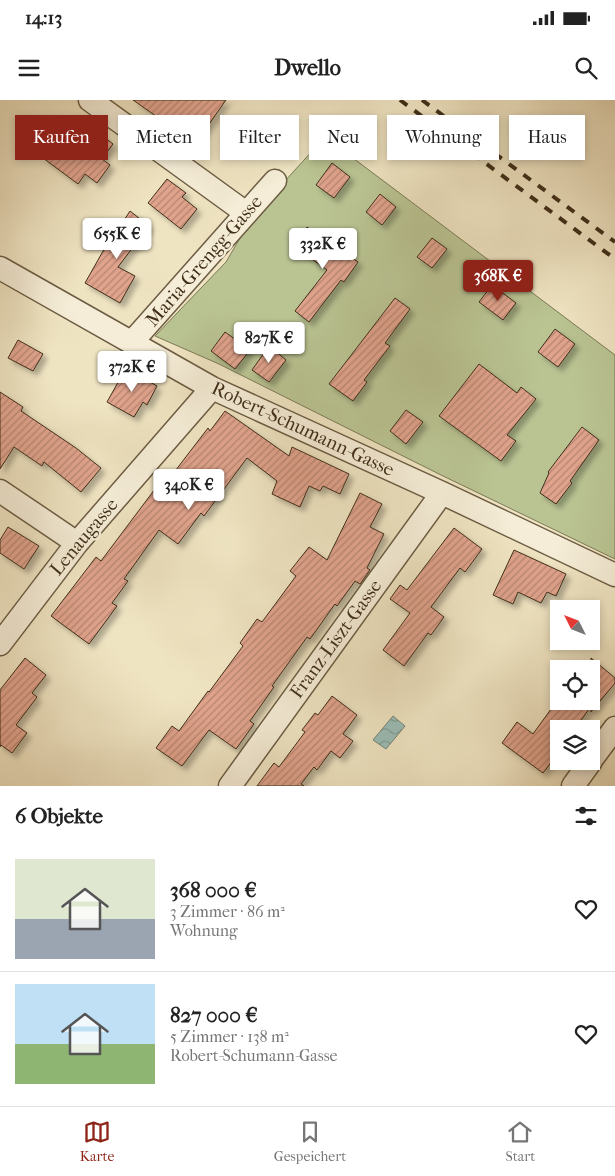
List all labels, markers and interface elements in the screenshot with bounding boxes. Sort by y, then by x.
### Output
text: 14:13 [25,7,62,29]
icon: menu [15,54,43,82]
icon: search [572,54,600,82]
text: Dwello [274,55,341,81]
chip: Kaufen [15,115,108,160]
chip: Mieten [118,115,210,160]
chip: Filter [220,115,299,160]
chip: Neu [309,115,377,160]
chip: Wohnung [387,115,499,160]
chip: Haus [509,115,585,160]
street label: Maria-Grengg-Gasse [141,191,267,331]
pin: 655K € [76,218,158,260]
text: 655K € [94,224,140,243]
pin: 332K € [282,228,364,270]
text: 332K € [300,234,346,253]
pin: 368K € [457,260,539,302]
text: 368K € [474,266,522,285]
pin: 827K € [228,322,310,364]
text: 827K € [245,328,293,347]
pin: 372K € [91,350,173,393]
text: 372K € [108,357,156,376]
street label: Robert-Schumann-Gasse [208,377,398,481]
pin: 340K € [148,468,230,511]
text: 340K € [164,475,214,494]
street label: Lenaugasse [45,494,123,580]
street label: Franz-Liszt-Gasse [286,575,386,703]
north arrow [550,600,600,650]
map controls [550,600,600,770]
button: locate [550,660,600,710]
button: layers [550,720,600,770]
icon: filters [572,802,600,830]
text: 6 Objekte [15,804,103,828]
text: 368 000 € [170,878,257,902]
icon: home [55,879,115,939]
icon: heart [572,895,600,923]
text: 3 Zimmer · 86 m² [170,902,285,921]
text: Wohnung [170,921,238,940]
text: 827 000 € [170,1003,258,1027]
icon: home [55,1004,115,1064]
icon: heart [572,1020,600,1048]
text: 5 Zimmer · 138 m² [170,1027,289,1046]
text: Robert-Schumann-Gasse [170,1046,337,1065]
tab: Karte [80,1118,114,1165]
tab: Gespeichert [274,1118,346,1165]
tab: Start [506,1118,535,1165]

